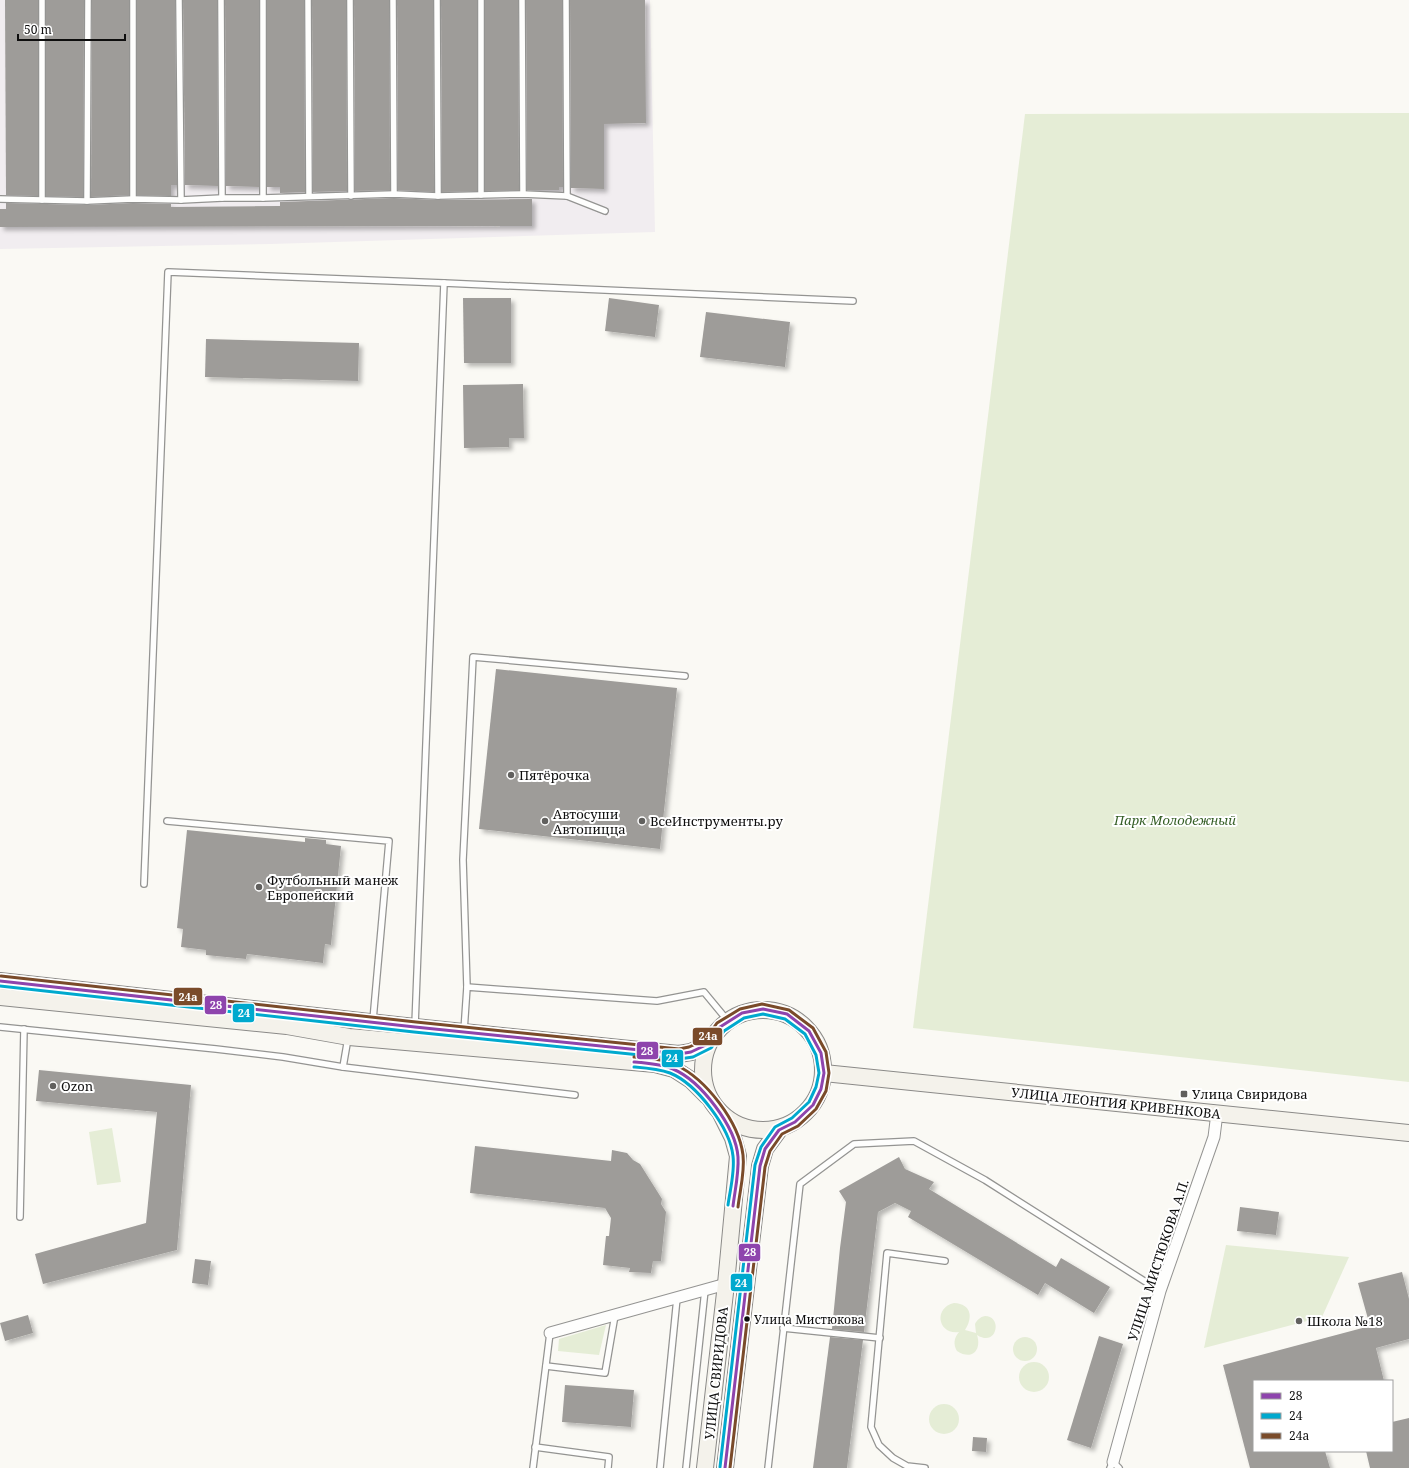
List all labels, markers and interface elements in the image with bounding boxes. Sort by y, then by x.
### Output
scale bar [18,16,125,42]
text: 50 m [24,21,52,38]
place label: Пятёрочка [519,766,590,784]
marker: Пятёрочка [506,770,516,780]
place label: Автосуши Автопицца [553,805,626,838]
park label: Парк Молодежный [1113,811,1236,829]
place label: ВсеИнструменты.ру [650,812,783,830]
marker: Автосуши Автопицца [540,816,550,826]
marker: ВсеИнструменты.ру [637,816,647,826]
place label: Футбольный манеж Европейский [267,871,399,904]
marker: Футбольный манеж Европейский [254,882,264,892]
line badge: 24a [173,987,203,1006]
text: 24a [178,989,198,1004]
line badge: 28 [204,995,227,1015]
text: 28 [210,997,222,1012]
line badge: 24 [232,1003,255,1023]
text: 24 [238,1005,250,1020]
line badge: 24a [692,1027,723,1046]
text: 24a [698,1028,718,1043]
line badge: 28 [636,1041,659,1060]
text: 28 [641,1043,653,1058]
line badge: 24 [661,1049,684,1068]
text: 24 [666,1050,678,1065]
place label: Ozon [61,1077,94,1095]
marker: Ozon [48,1081,58,1091]
street label: УЛИЦА ЛЕОНТИЯ КРИВЕНКОВА [1010,1083,1222,1123]
place label: Улица Свиридова [1192,1085,1308,1103]
marker: Улица Свиридова [1179,1089,1189,1099]
street label: УЛИЦА МИСТЮКОВА А.П. [1123,1177,1193,1343]
line badge: 28 [738,1243,761,1262]
text: 28 [744,1244,756,1259]
line badge: 24 [730,1273,753,1292]
text: 24 [735,1275,747,1290]
street label: УЛИЦА СВИРИДОВА [700,1305,732,1440]
place label: Улица Мистюкова [754,1311,865,1328]
place label: Школа №18 [1307,1312,1383,1330]
marker: Улица Мистюкова [742,1314,752,1324]
marker: Школа №18 [1294,1316,1304,1326]
legend [1253,1380,1393,1452]
text: 28 [1289,1387,1303,1404]
text: 24 [1289,1407,1303,1424]
text: 24a [1289,1427,1309,1444]

